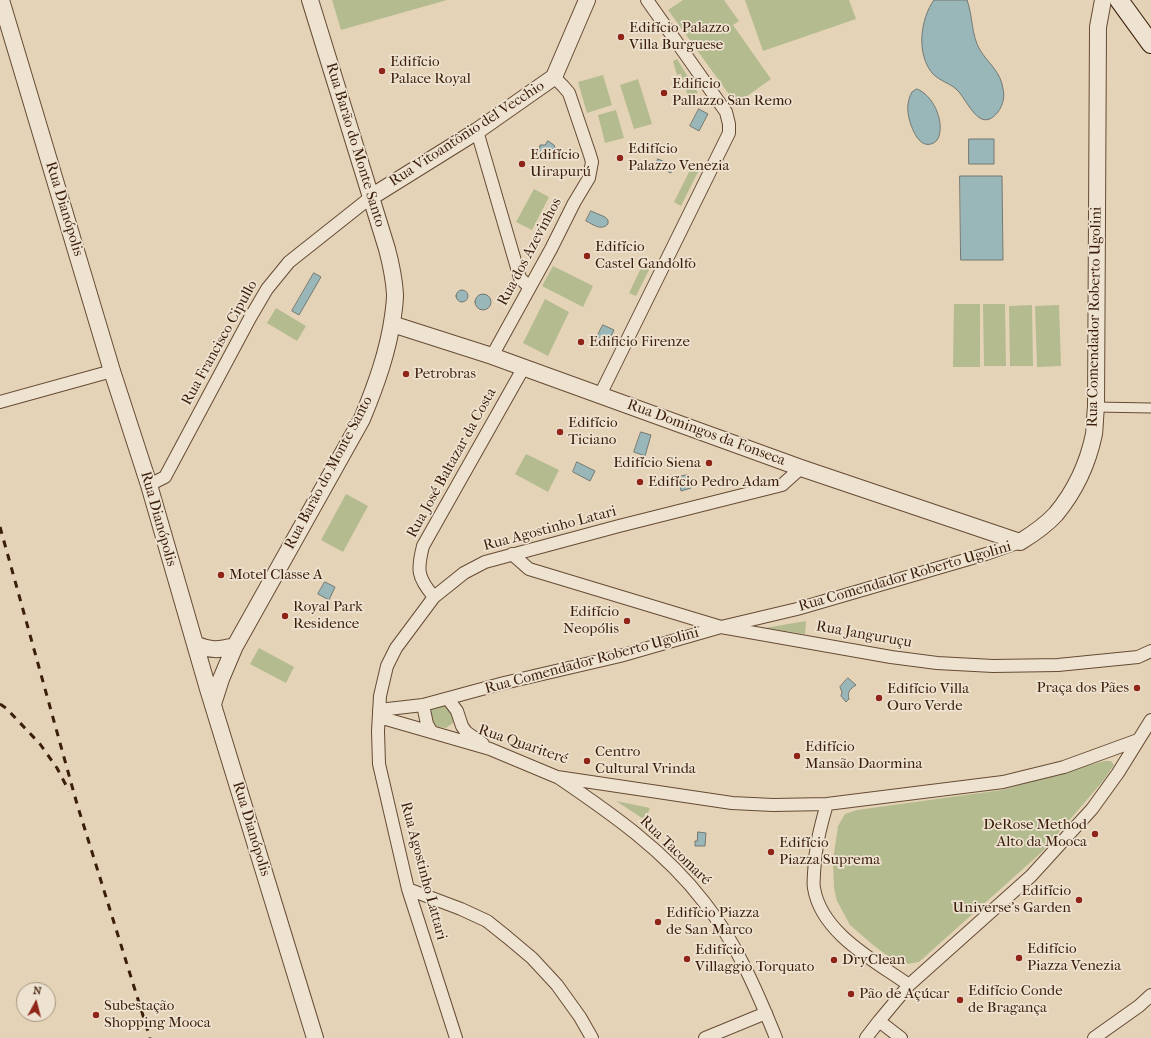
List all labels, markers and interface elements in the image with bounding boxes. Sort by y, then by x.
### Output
place label: Edifício Palazzo Villa Burguese [629,19,730,54]
marker: Edifício Palazzo Villa Burguese [616,32,626,42]
place label: Edifício Palace Royal [390,53,471,88]
street label: Rua Barão do Monte Santo [321,61,389,229]
marker: Edifício Palace Royal [377,66,387,76]
place label: Edificio Pallazzo San Remo [672,75,792,110]
street label: Rua Vitoantônio del Vecchio [386,77,548,191]
marker: Edificio Pallazzo San Remo [659,88,669,98]
place label: Edifício Palazzo Venezia [628,140,729,175]
place label: Edifício Uirapurú [530,146,591,181]
marker: Edifício Palazzo Venezia [615,153,625,163]
street label: Rua Dianópolis [41,159,87,259]
marker: Edifício Uirapurú [517,159,527,169]
street label: Rua dos Azevinhos [494,195,566,309]
street label: Rua Comendador Roberto Ugolini [1084,206,1106,428]
place label: Edifício Castel Gandolfo [595,238,696,273]
marker: Edifício Castel Gandolfo [582,251,592,261]
street label: Rua Francisco Cipullo [178,277,262,409]
place label: Edificio Firenze [589,333,690,351]
marker: Edificio Firenze [576,337,586,347]
place label: Petrobras [414,365,476,383]
marker: Petrobras [401,369,411,379]
street label: Rua José Baltazar da Costa [403,385,501,541]
street label: Rua Barão do Monte Santo [281,393,377,553]
street label: Rua Domingos da Fonseca [624,396,788,470]
place label: Edifício Ticiano [568,414,618,449]
marker: Edifício Ticiano [555,427,565,437]
place label: Edifício Siena [613,454,701,472]
marker: Edifício Siena [704,458,714,468]
street label: Rua Dianópolis [136,469,180,569]
place label: Edifício Pedro Adam [648,473,779,491]
marker: Edifício Pedro Adam [635,477,645,487]
street label: Rua Agostinho Latari [482,503,618,555]
street label: Rua Comendador Roberto Ugolini [796,538,1014,616]
place label: Motel Classe A [229,566,323,584]
marker: Motel Classe A [216,570,226,580]
place label: Royal Park Residence [293,598,363,633]
place label: Edifício Neopólis [563,603,619,638]
marker: Royal Park Residence [280,611,290,621]
marker: Edifício Neopólis [622,616,632,626]
street label: Rua Janguruçu [815,618,913,652]
street label: Rua Comendador Roberto Ugolini [483,624,701,698]
place label: Praça dos Pães [1036,679,1129,697]
place label: Edifício Villa Ouro Verde [887,680,969,715]
marker: Praça dos Pães [1132,683,1142,693]
marker: Edifício Villa Ouro Verde [874,693,884,703]
street label: Rua Quariteré [476,721,570,769]
place label: Edifício Mansão Daormina [805,738,922,773]
place label: Centro Cultural Vrinda [595,743,696,778]
marker: Edifício Mansão Daormina [792,751,802,761]
marker: Centro Cultural Vrinda [582,756,592,766]
street label: Rua Dianópolis [228,779,274,879]
street label: Rua Agostinho Lattari [396,800,450,942]
street label: Rua Tacomaré [636,812,714,890]
place label: DeRose Method Alto da Mooca [983,816,1087,851]
marker: DeRose Method Alto da Mooca [1090,829,1100,839]
place label: Edifício Piazza Suprema [779,834,880,869]
marker: Edifício Piazza Suprema [766,847,776,857]
place label: Edifício Universe's Garden [953,882,1071,917]
marker: Edifício Universe's Garden [1074,895,1084,905]
place label: Edifício Piazza de San Marco [666,904,759,939]
marker: Edifício Piazza de San Marco [653,917,663,927]
place label: Edifício Piazza Venezia [1027,940,1121,975]
place label: Edifício Villaggio Torquato [695,941,814,976]
place label: DryClean [842,951,905,969]
marker: Edifício Piazza Venezia [1014,953,1024,963]
marker: Edifício Villaggio Torquato [682,954,692,964]
marker: DryClean [829,955,839,965]
north arrow [16,982,56,1022]
place label: Edifício Conde de Bragança [968,982,1063,1017]
text: N [32,984,42,998]
place label: Pão de Açúcar [859,985,949,1003]
marker: Pão de Açúcar [846,989,856,999]
marker: Edifício Conde de Bragança [955,995,965,1005]
place label: Subestação Shopping Mooca [104,997,211,1032]
marker: Subestação Shopping Mooca [91,1010,101,1020]

